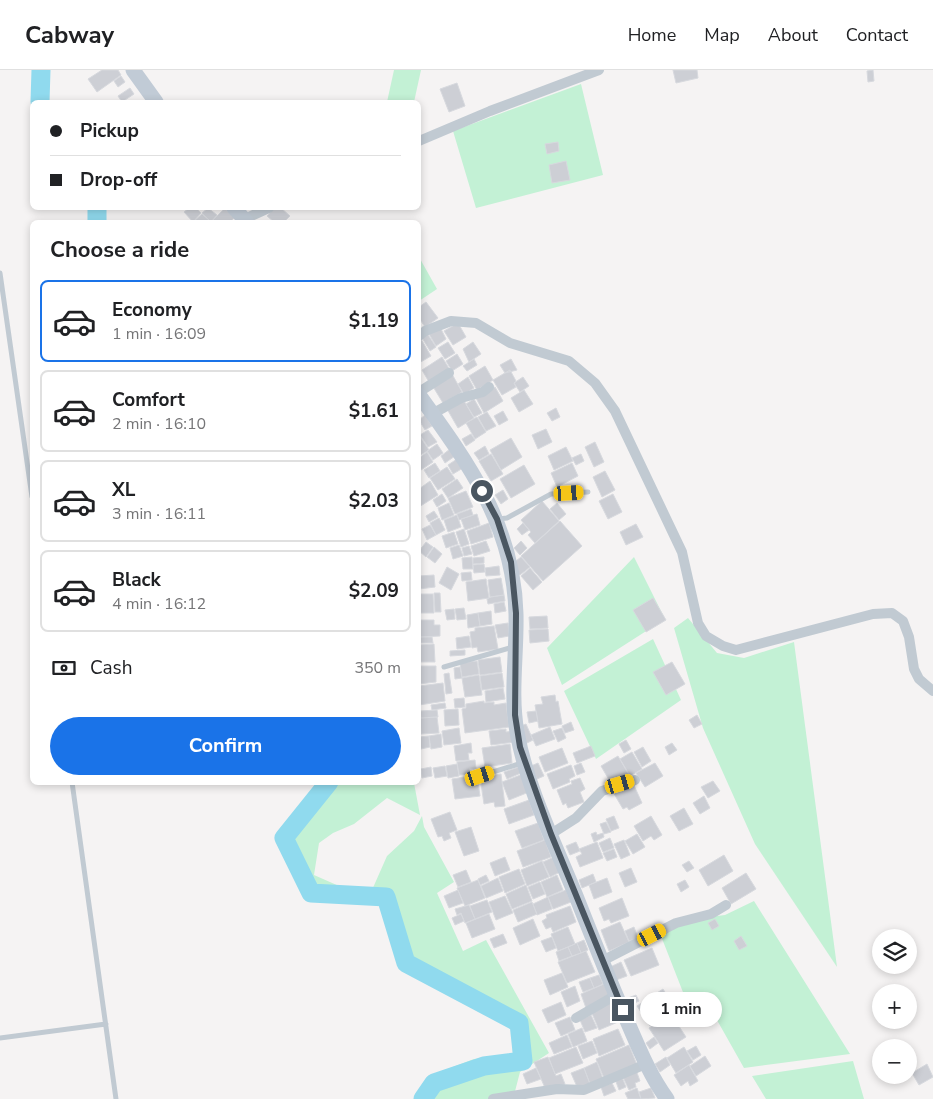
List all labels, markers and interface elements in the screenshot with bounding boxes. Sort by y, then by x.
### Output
text: Cabway [25,19,114,51]
text: Home [628,23,676,47]
text: Map [704,23,740,47]
text: About [768,23,818,47]
text: Contact [846,23,908,47]
text: Pickup [80,118,139,144]
text: Drop-off [80,167,157,193]
text: Choose a ride [50,235,189,265]
text: Economy [112,297,192,323]
icon: car [52,299,97,344]
text: $1.19 [349,308,399,334]
text: 1 min · 16:09 [112,323,206,345]
text: Comfort [112,387,185,413]
icon: car [52,389,97,434]
text: $1.61 [349,398,399,424]
text: 2 min · 16:10 [112,413,206,435]
text: XL [112,477,135,503]
icon: car [52,479,97,524]
route start [471,480,493,502]
car [553,485,584,501]
text: $2.03 [349,488,399,514]
text: 3 min · 16:11 [112,503,206,525]
text: Black [112,567,161,593]
icon: car [52,569,97,614]
text: $2.09 [349,578,399,604]
text: 4 min · 16:12 [112,593,206,615]
icon: cash [50,654,78,682]
text: Cash [90,655,132,681]
text: 350 m [354,657,401,679]
button: Confirm [50,717,401,775]
car [463,764,496,788]
car [603,773,636,795]
car [635,922,668,948]
map controls [872,929,917,1084]
button: layers [872,929,917,974]
button: + [872,984,917,1029]
callout: 1 min [640,992,723,1028]
text: 1 min [660,998,702,1020]
route end [612,999,634,1021]
button: − [872,1039,917,1084]

